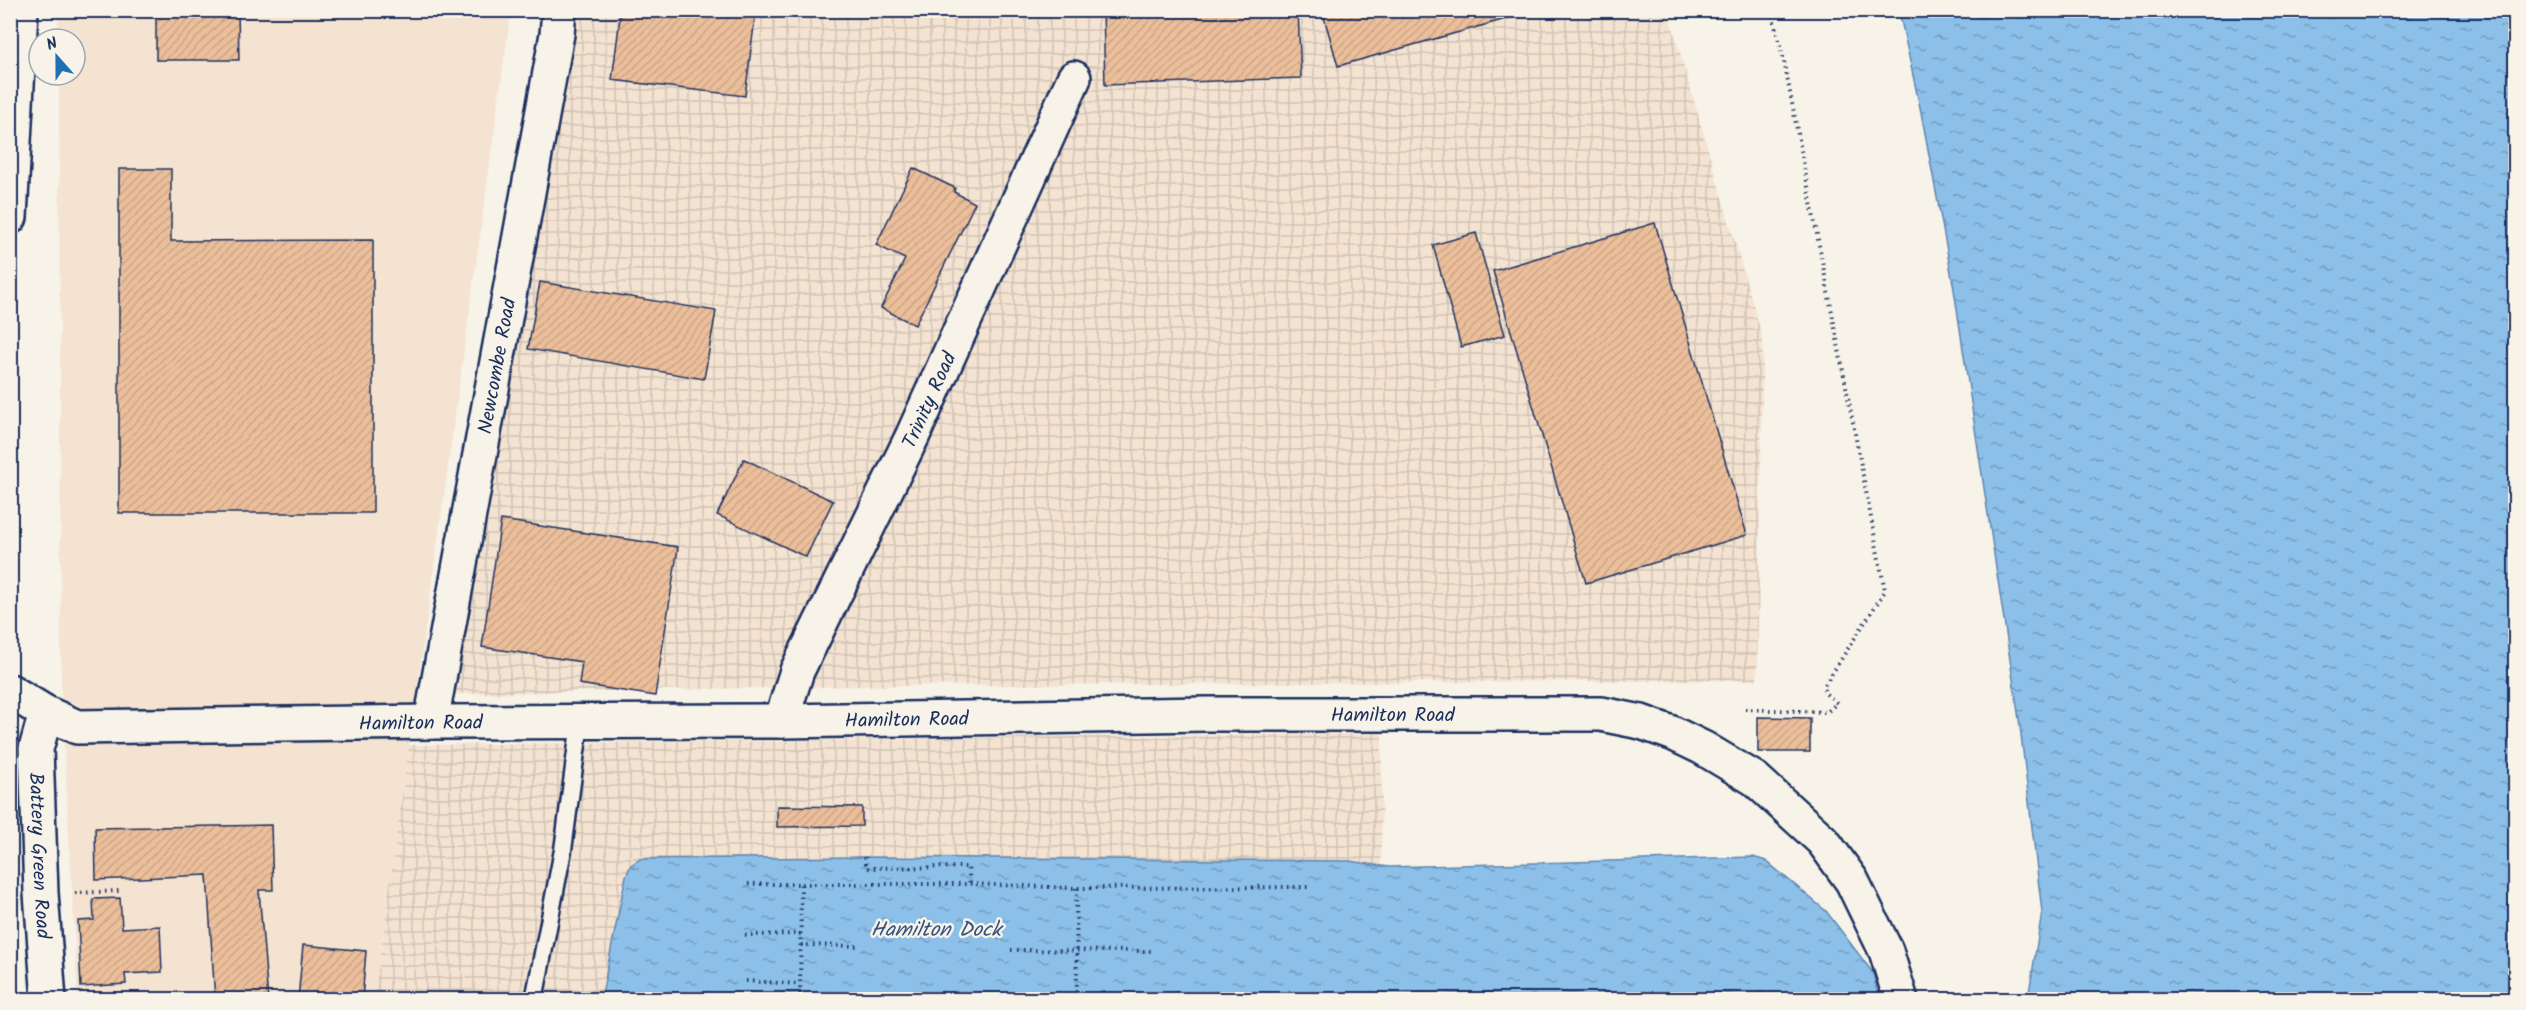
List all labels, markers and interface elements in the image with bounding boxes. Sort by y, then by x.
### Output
north arrow [27,27,87,87]
text: N [43,31,61,58]
street label: Newcombe Road [470,295,526,437]
street label: Trinity Road [895,346,967,454]
street label: Hamilton Road [1331,700,1456,732]
street label: Hamilton Road [845,704,970,738]
street label: Hamilton Road [359,708,484,741]
street label: Battery Green Road [19,772,58,941]
water label: Hamilton Dock [871,914,1004,947]

